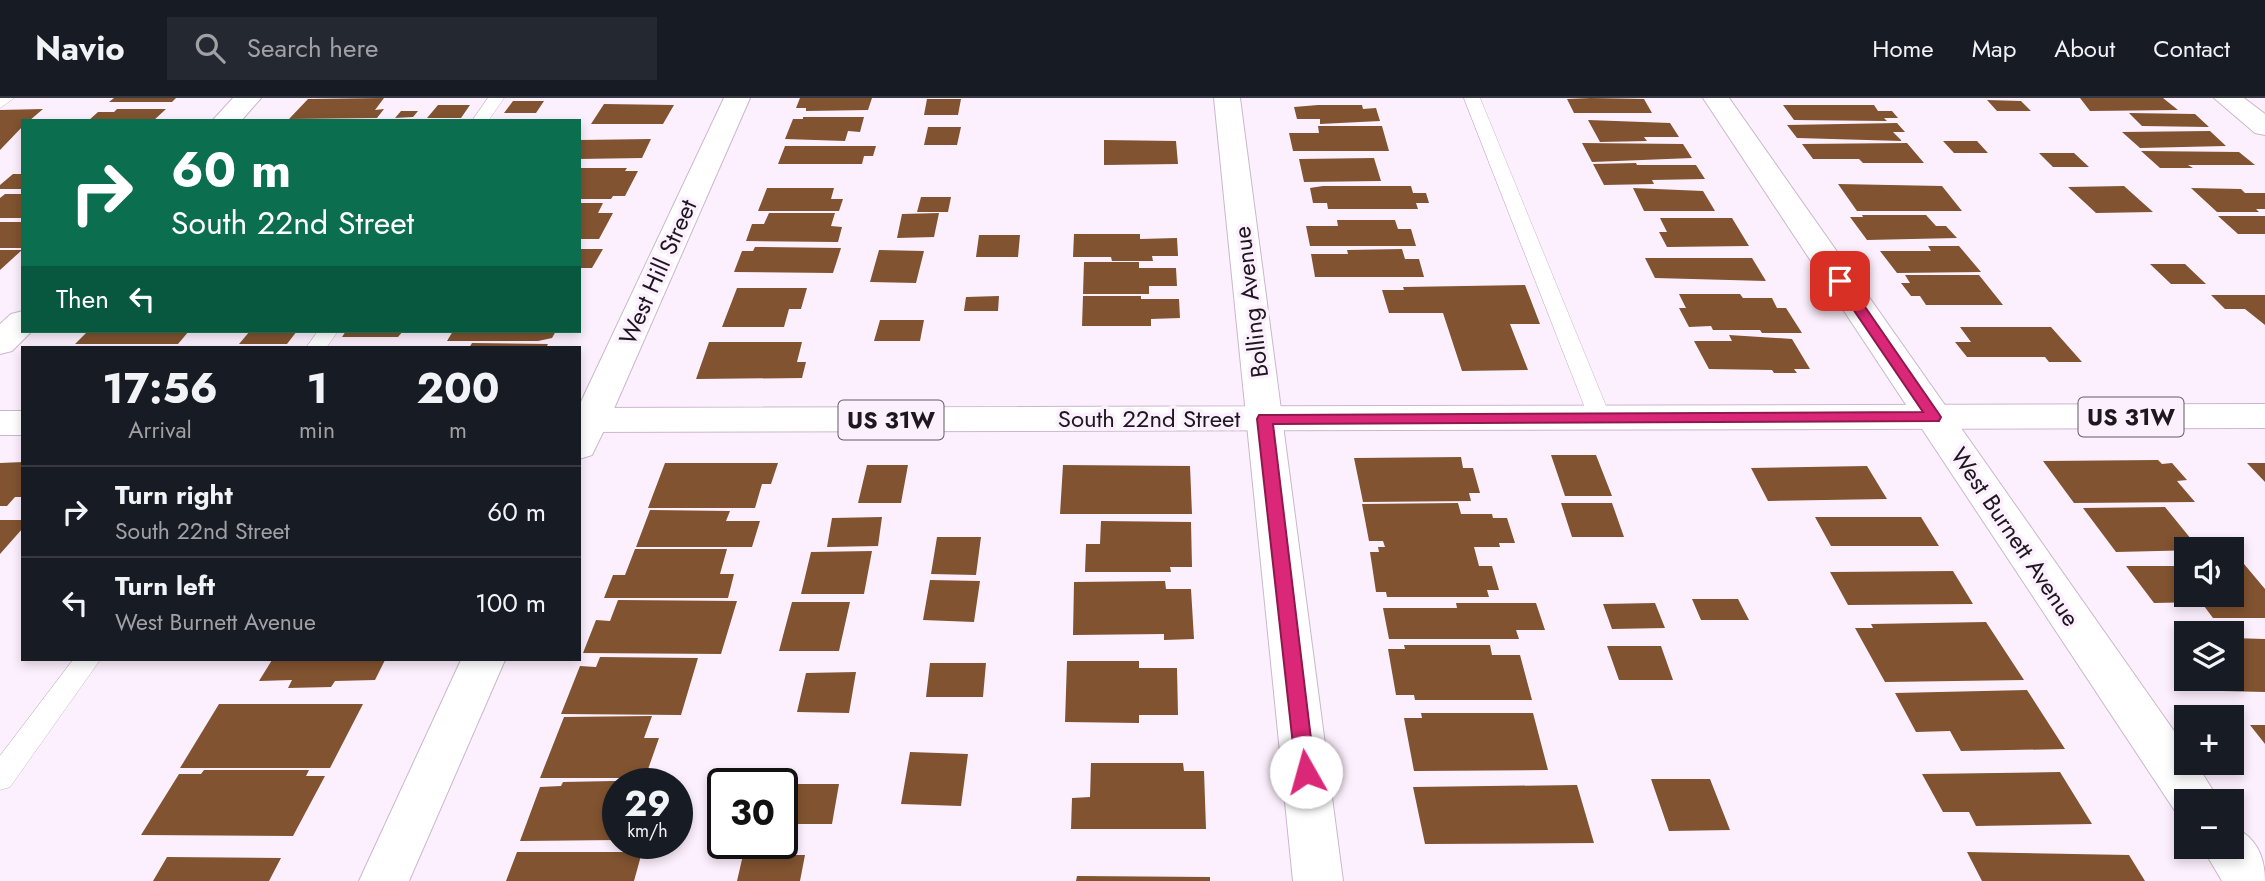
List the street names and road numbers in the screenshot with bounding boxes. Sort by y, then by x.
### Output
street label: West Hill Street [610,193,705,350]
street label: Bolling Avenue [1224,224,1277,380]
road number: US 31W [2078,398,2184,436]
road number: US 31W [838,400,944,440]
street label: South 22nd Street [1058,401,1240,436]
street label: West Burnett Avenue [1942,440,2088,633]

